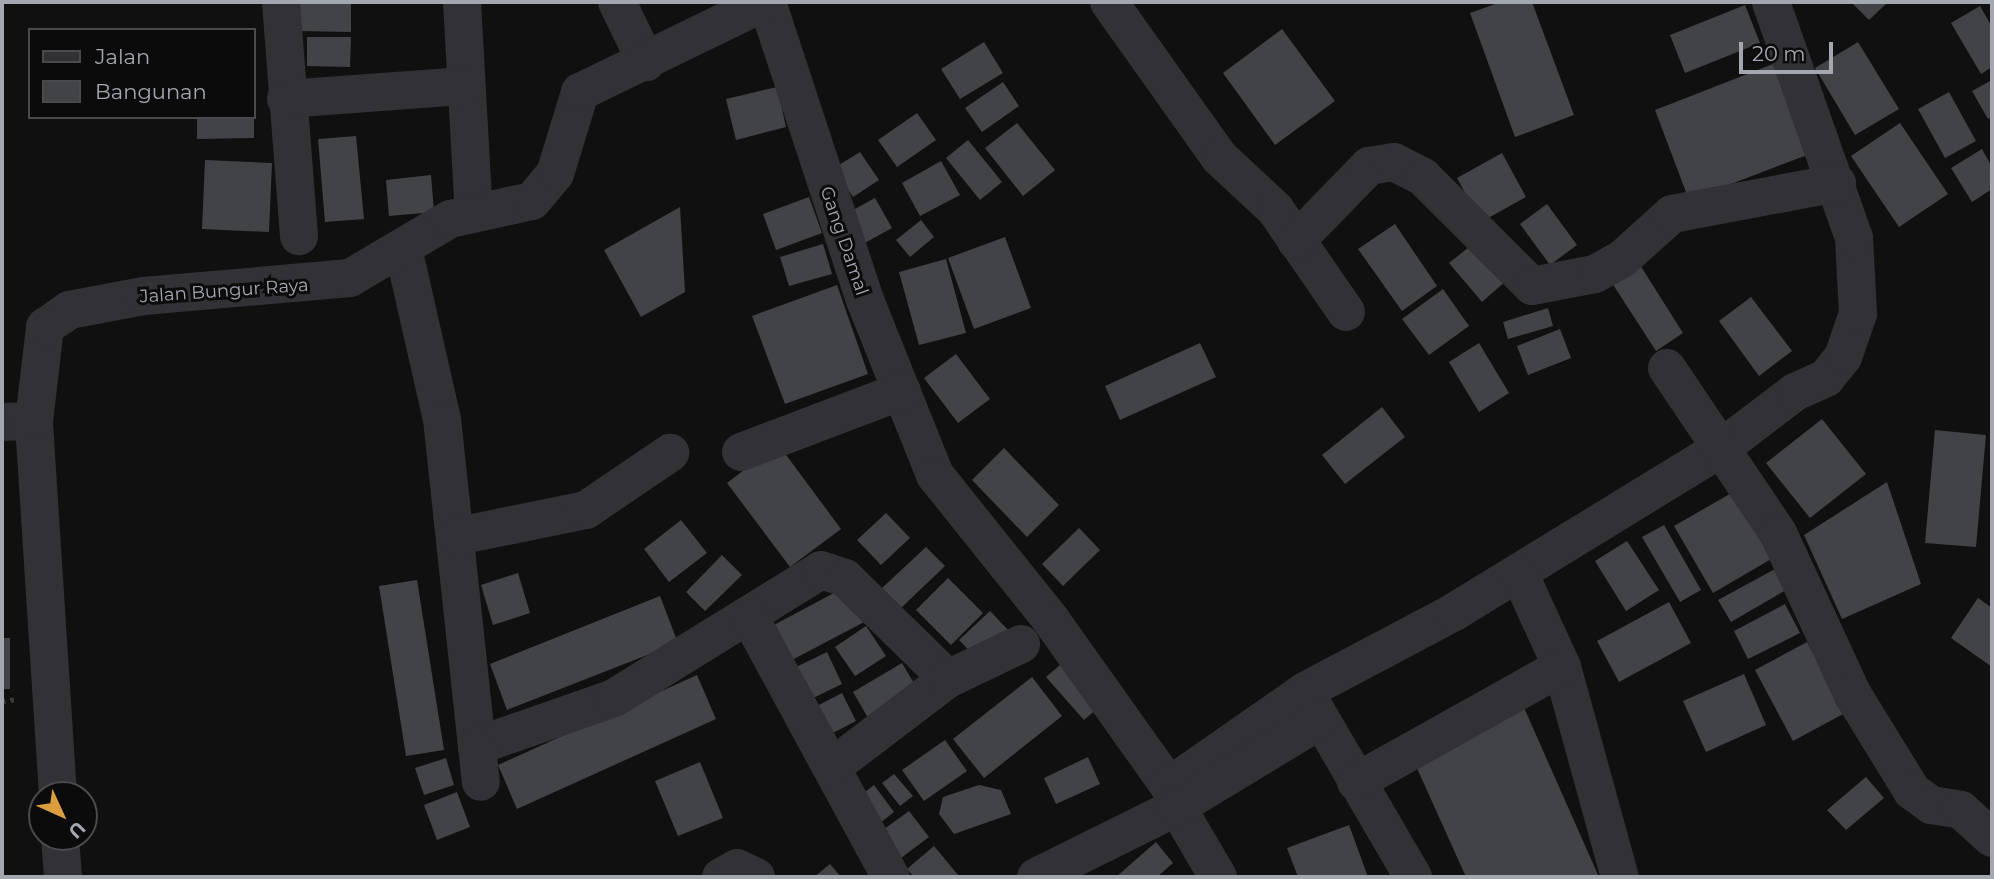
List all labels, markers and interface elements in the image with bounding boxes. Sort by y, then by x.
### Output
legend [28,28,256,119]
scale bar [1742,28,1836,72]
text: 20 m [1752,41,1806,66]
text: Jalan [95,44,150,69]
text: Bangunan [95,79,207,104]
street label: Gang Damal [815,184,873,298]
street label: Jalan Bungur Raya [139,274,309,308]
north arrow [28,781,98,851]
text: U [63,816,90,843]

